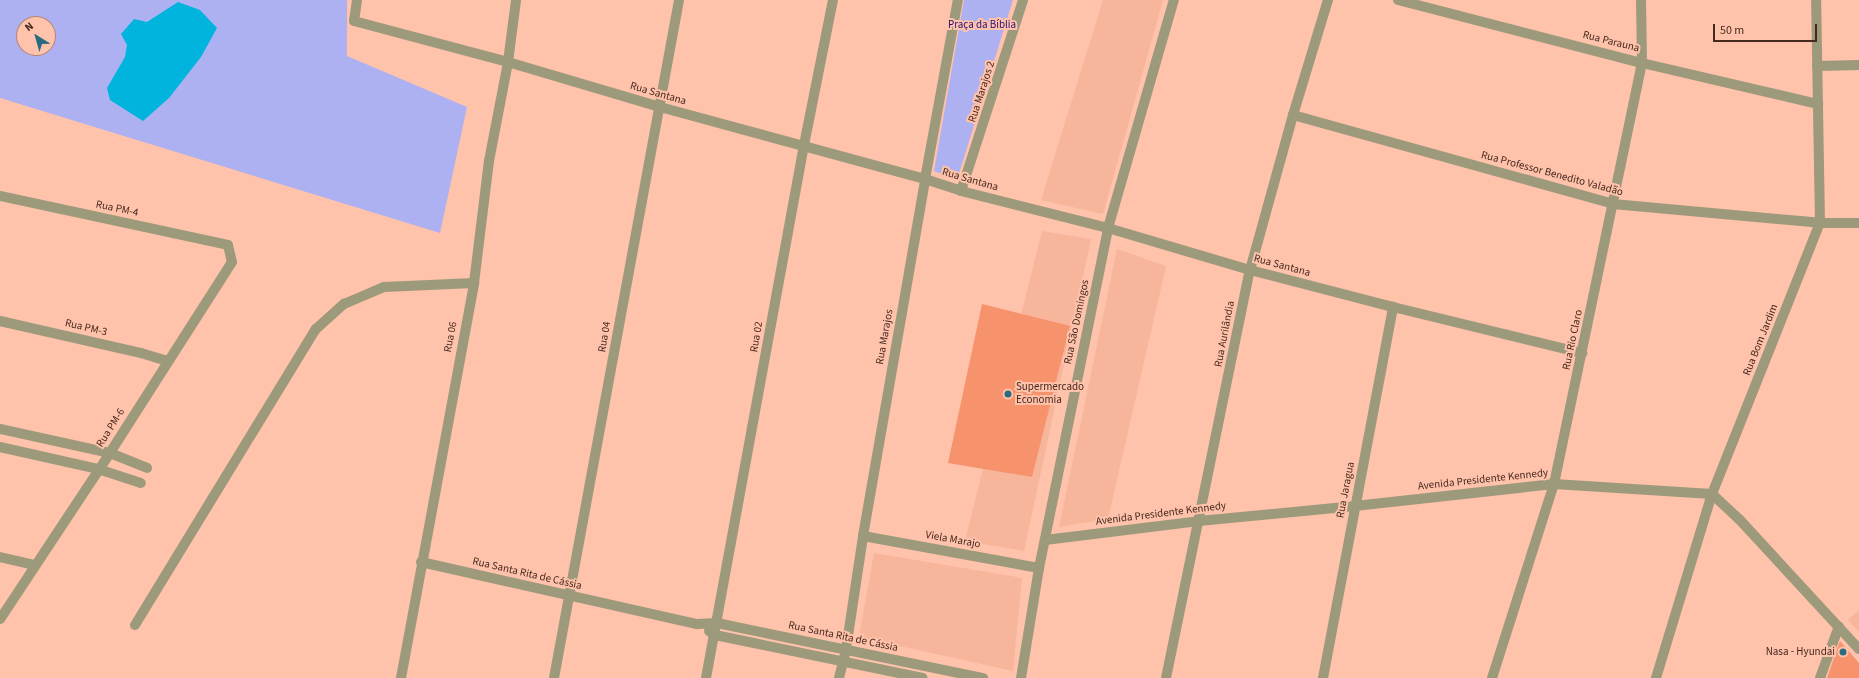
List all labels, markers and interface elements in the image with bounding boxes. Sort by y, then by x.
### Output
north arrow [16,16,56,56]
scale bar [1715,16,1819,42]
park label: Praça da Bíblia [948,18,1016,32]
text: N [22,19,37,35]
text: 50 m [1720,22,1744,39]
street label: Rua Parauna [1581,29,1641,55]
street label: Rua Marajos 2 [966,60,998,124]
street label: Rua Santana [628,80,688,108]
street label: Rua Professor Benedito Valadão [1480,149,1624,199]
street label: Rua Santana [940,166,1000,194]
street label: Rua PM-4 [95,198,139,220]
street label: Rua Santana [1252,252,1312,280]
street label: Rua São Domingos [1062,279,1092,365]
street label: Rua Aurilândia [1212,300,1238,368]
street label: Rua Bom Jardim [1741,302,1781,378]
street label: Rua Marajos [874,308,896,366]
street label: Rua Rio Claro [1560,309,1586,371]
street label: Rua PM-3 [64,317,108,339]
street label: Rua 06 [442,321,460,353]
street label: Rua 04 [596,321,614,353]
street label: Rua 02 [748,321,766,353]
place label: Supermercado Economia [1016,381,1084,407]
marker: Supermercado Economia [1003,389,1013,399]
street label: Rua PM-6 [94,406,128,450]
street label: Rua Jaragua [1334,461,1358,519]
street label: Avenida Presidente Kennedy [1417,467,1549,493]
street label: Avenida Presidente Kennedy [1095,499,1227,529]
street label: Viela Marajo [924,529,982,551]
street label: Rua Santa Rita de Cássia [471,555,583,593]
street label: Rua Santa Rita de Cássia [787,619,899,655]
place label: Nasa - Hyundai [1766,645,1835,659]
marker: Nasa - Hyundai [1838,647,1848,657]

